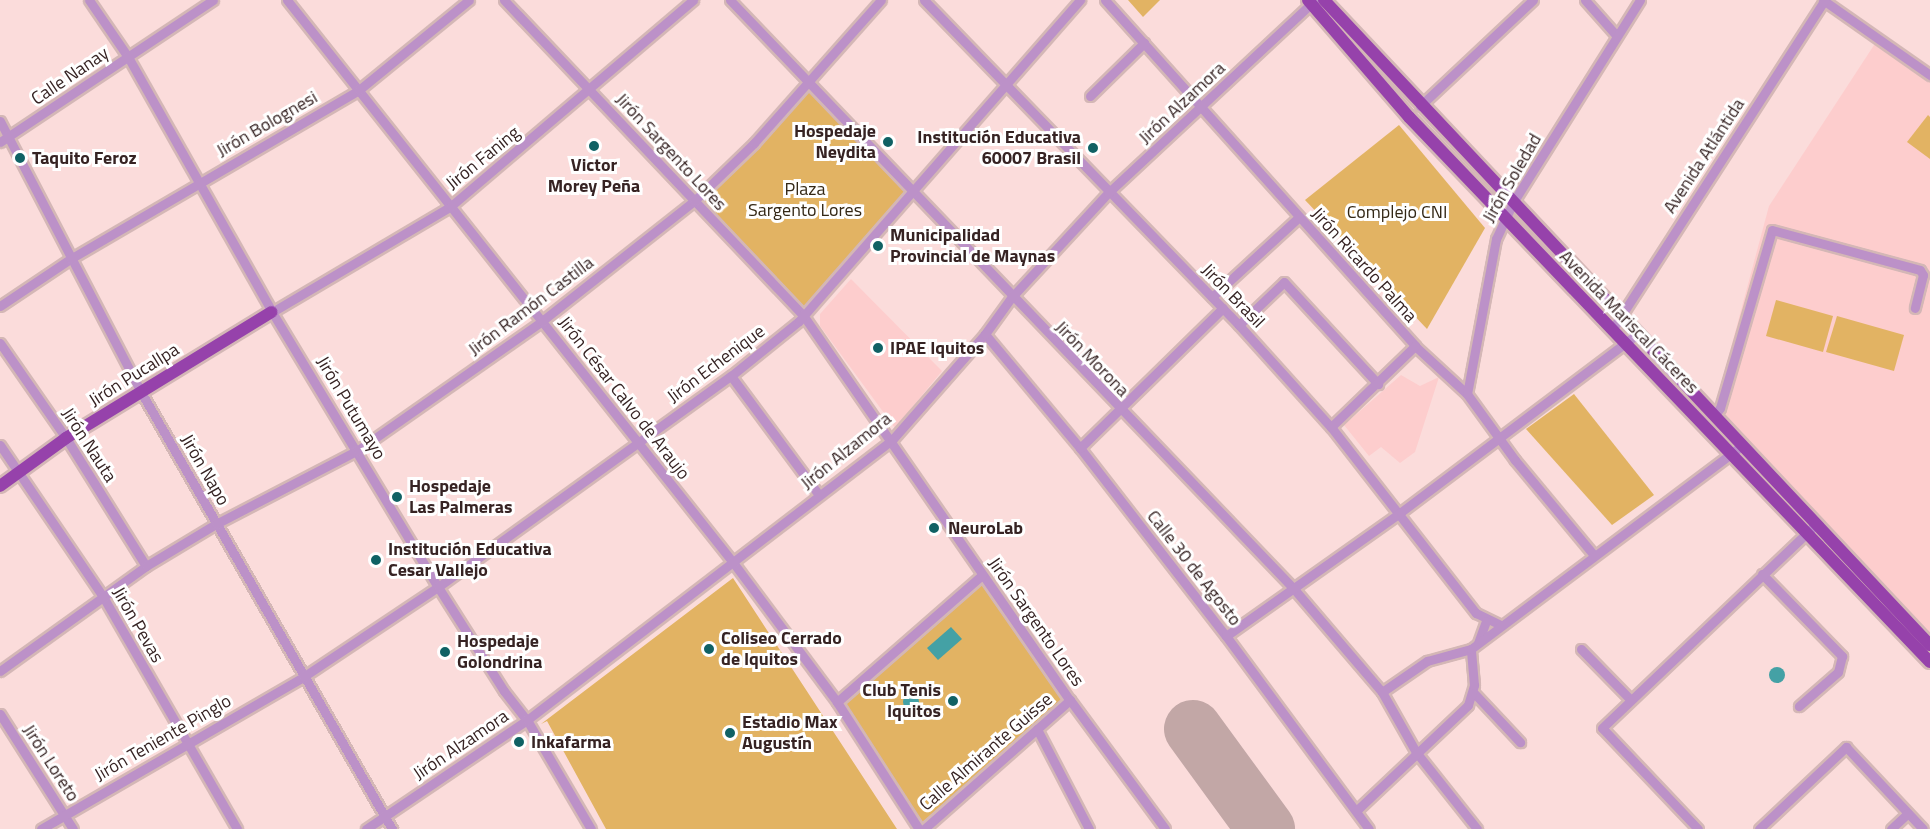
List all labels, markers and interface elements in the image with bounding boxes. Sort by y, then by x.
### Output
street label: Calle Nanay [27,42,113,110]
street label: Jirón Alzamora [1134,58,1230,148]
street label: Jirón Bolognesi [213,86,321,162]
street label: Jirón Sargento Lores [611,89,731,215]
street label: Avenida Atlántida [1659,95,1749,217]
place label: Hospedaje Neydita [794,121,876,164]
street label: Jirón Faning [442,122,524,194]
place label: Institución Educativa 60007 Brasil [917,127,1081,170]
street label: Jirón Soledad [1478,130,1546,226]
marker: Hospedaje Neydita [881,135,895,149]
marker: Victor Morey Peña [587,139,601,153]
marker: Institución Educativa 60007 Brasil [1086,141,1100,155]
place label: Taquito Feroz [32,147,137,169]
marker: Taquito Feroz [13,151,27,165]
place label: Victor Morey Peña [548,155,640,198]
park label: Plaza Sargento Lores [748,179,862,222]
park label: Complejo CNI [1347,201,1447,223]
street label: Jirón Ricardo Palma [1307,203,1421,327]
place label: Municipalidad Provincial de Maynas [890,225,1055,268]
marker: Municipalidad Provincial de Maynas [871,239,885,253]
street label: Avenida Mariscal Cáceres [1555,246,1703,398]
street label: Jirón Ramón Castilla [464,252,598,360]
street label: Jirón Brasil [1197,259,1269,333]
street label: Jirón César Calvo de Araujo [554,312,694,484]
street label: Jirón Morona [1051,317,1133,401]
street label: Jirón Echenique [663,320,769,408]
place label: IPAE Iquitos [890,337,984,359]
street label: Jirón Pucallpa [85,339,183,411]
marker: IPAE Iquitos [871,341,885,355]
street label: Jirón Putumayo [312,353,390,463]
street label: Jirón Nauta [57,404,121,486]
street label: Jirón Alzamora [796,408,896,494]
street label: Jirón Napo [176,431,234,509]
place label: Hospedaje Las Palmeras [409,476,512,518]
marker: Hospedaje Las Palmeras [390,490,404,504]
street label: Calle 30 de Agosto [1142,506,1246,630]
place label: NeuroLab [948,517,1023,539]
marker: NeuroLab [925,519,943,537]
place label: Institución Educativa Cesar Vallejo [388,539,552,582]
marker: Institución Educativa Cesar Vallejo [369,553,383,567]
street label: Jirón Sargento Lores [983,553,1089,691]
street label: Jirón Pevas [108,583,168,667]
place label: Coliseo Cerrado de Iquitos [721,628,842,670]
place label: Hospedaje Golondrina [457,631,542,674]
marker: Coliseo Cerrado de Iquitos [702,642,716,656]
marker: Hospedaje Golondrina [438,645,452,659]
place label: Club Tenis Iquitos [862,680,941,722]
street label: Calle Almirante Guisse [915,689,1057,815]
street label: Jirón Teniente Pinglo [91,690,235,786]
marker: Club Tenis Iquitos [946,694,960,708]
street label: Jirón Alzamora [409,705,513,785]
place label: Estadio Max Augustín [742,712,837,754]
street label: Jirón Loreto [18,721,84,805]
marker: Estadio Max Augustín [723,726,737,740]
place label: Inkafarma [531,731,611,753]
marker: Inkafarma [512,735,526,749]

